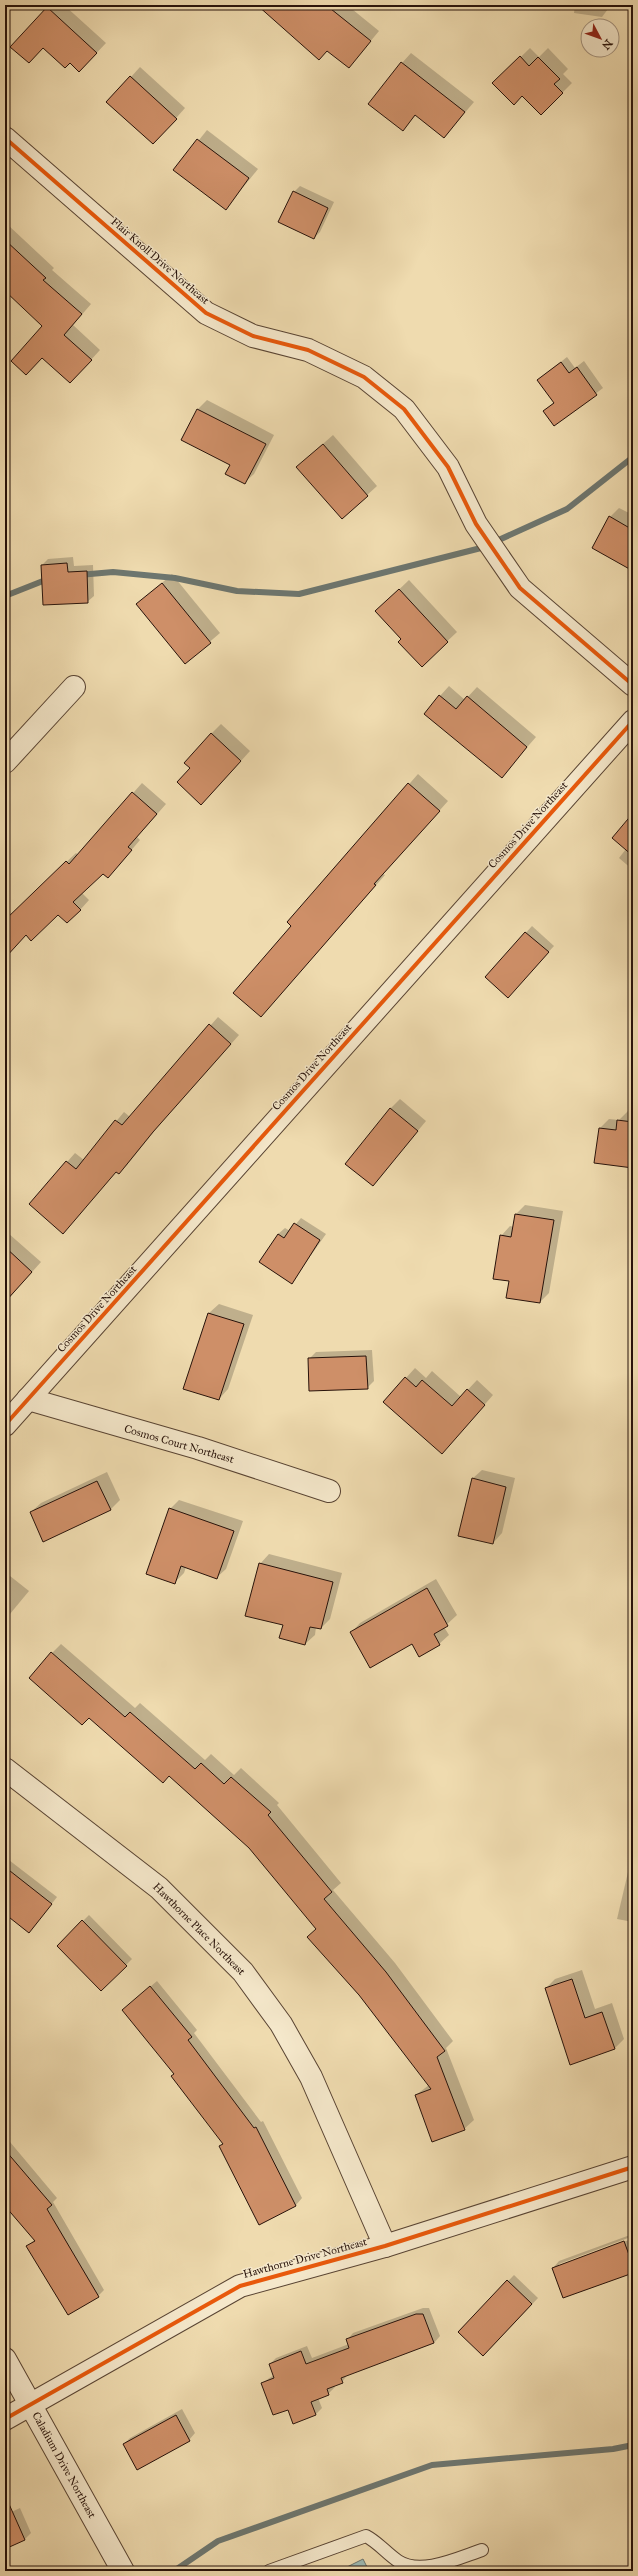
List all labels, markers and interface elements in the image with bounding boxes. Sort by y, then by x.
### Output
north arrow [580,18,620,58]
text: N [599,36,615,53]
street label: Flair Knoll Drive Northeast [108,215,212,307]
street label: Cosmos Drive Northeast [486,779,570,871]
street label: Cosmos Drive Northeast [270,1021,354,1113]
street label: Cosmos Drive Northeast [55,1263,139,1355]
street label: Cosmos Court Northeast [123,1422,236,1466]
street label: Hawthorne Place Northeast [150,1880,248,1978]
street label: Hawthorne Drive Northeast [242,2235,368,2281]
street label: Caladium Drive Northeast [29,2410,99,2520]

